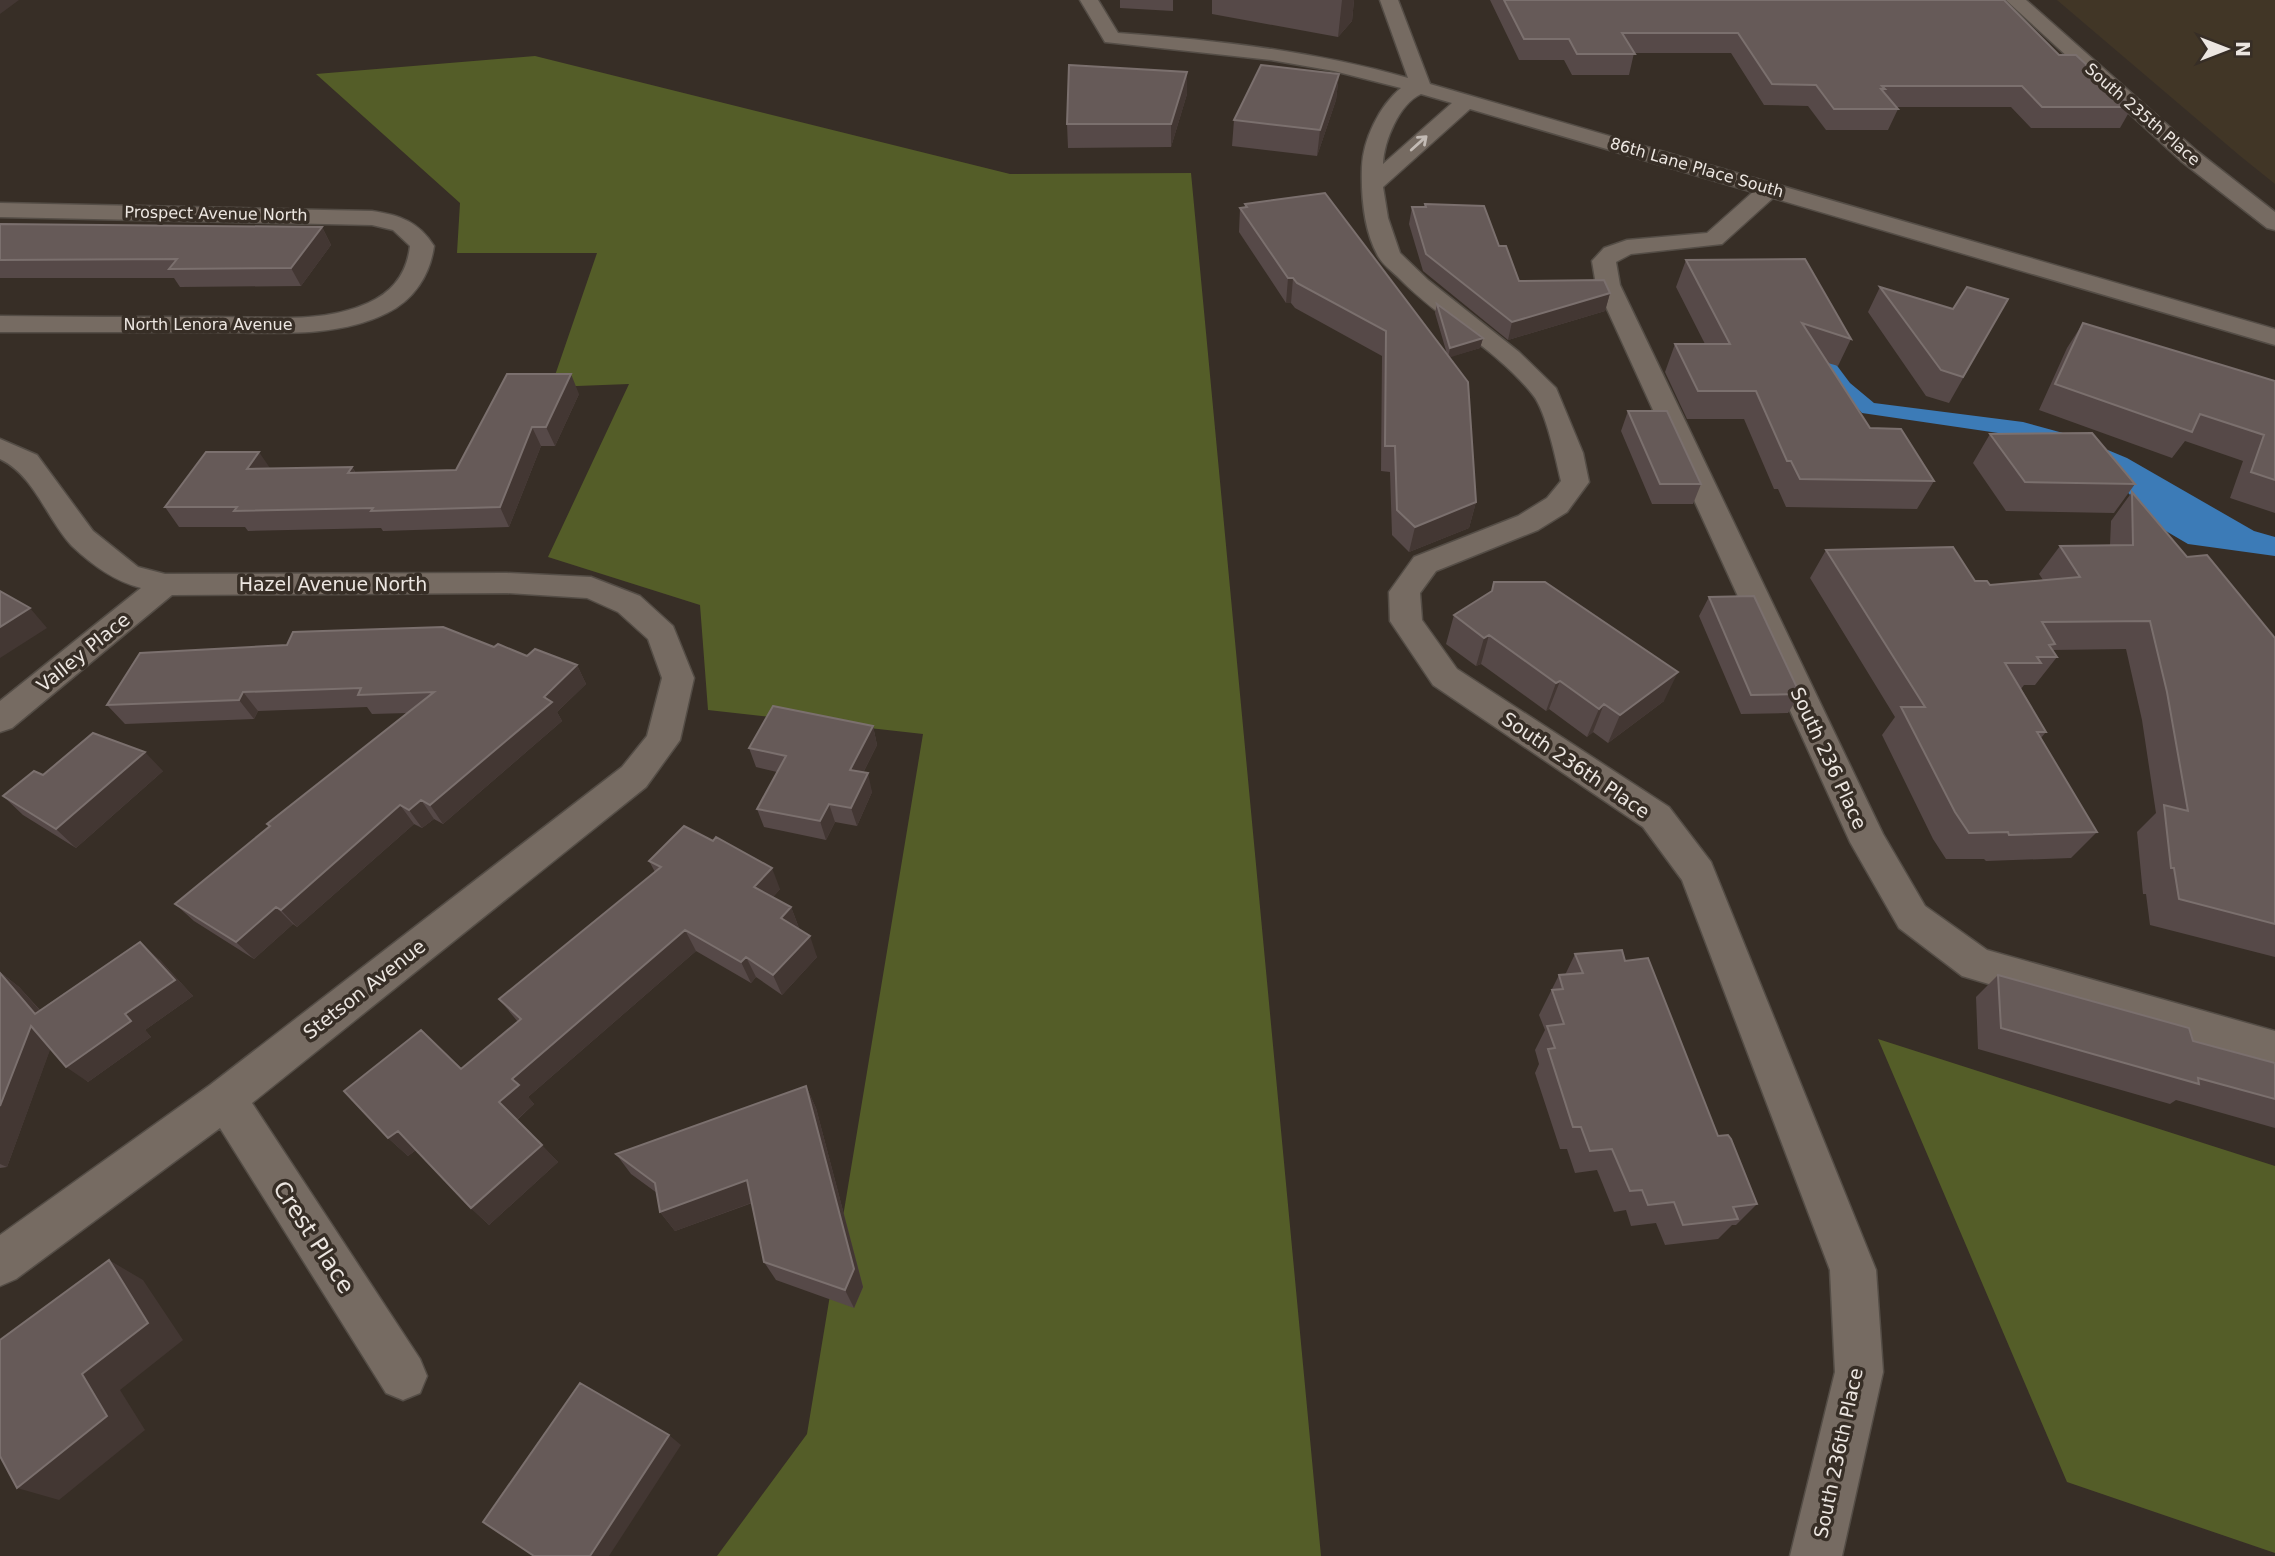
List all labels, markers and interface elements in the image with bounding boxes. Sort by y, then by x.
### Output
north arrow [2191,14,2261,84]
text: N [2232,41,2254,57]
street label: South 235th Place [2081,59,2204,169]
street label: 86th Lane Place South [1608,134,1786,201]
one-way arrow [1410,135,1428,151]
street label: Prospect Avenue North [124,202,308,225]
street label: North Lenora Avenue [123,315,293,334]
street label: Hazel Avenue North [239,573,427,595]
street label: Valley Place [32,608,134,696]
street label: South 236 Place [1786,684,1872,832]
street label: South 236th Place [1498,707,1654,823]
street label: Stetson Avenue [299,935,429,1043]
street label: Crest Place [268,1176,360,1298]
street label: South 236th Place [1809,1366,1867,1540]

